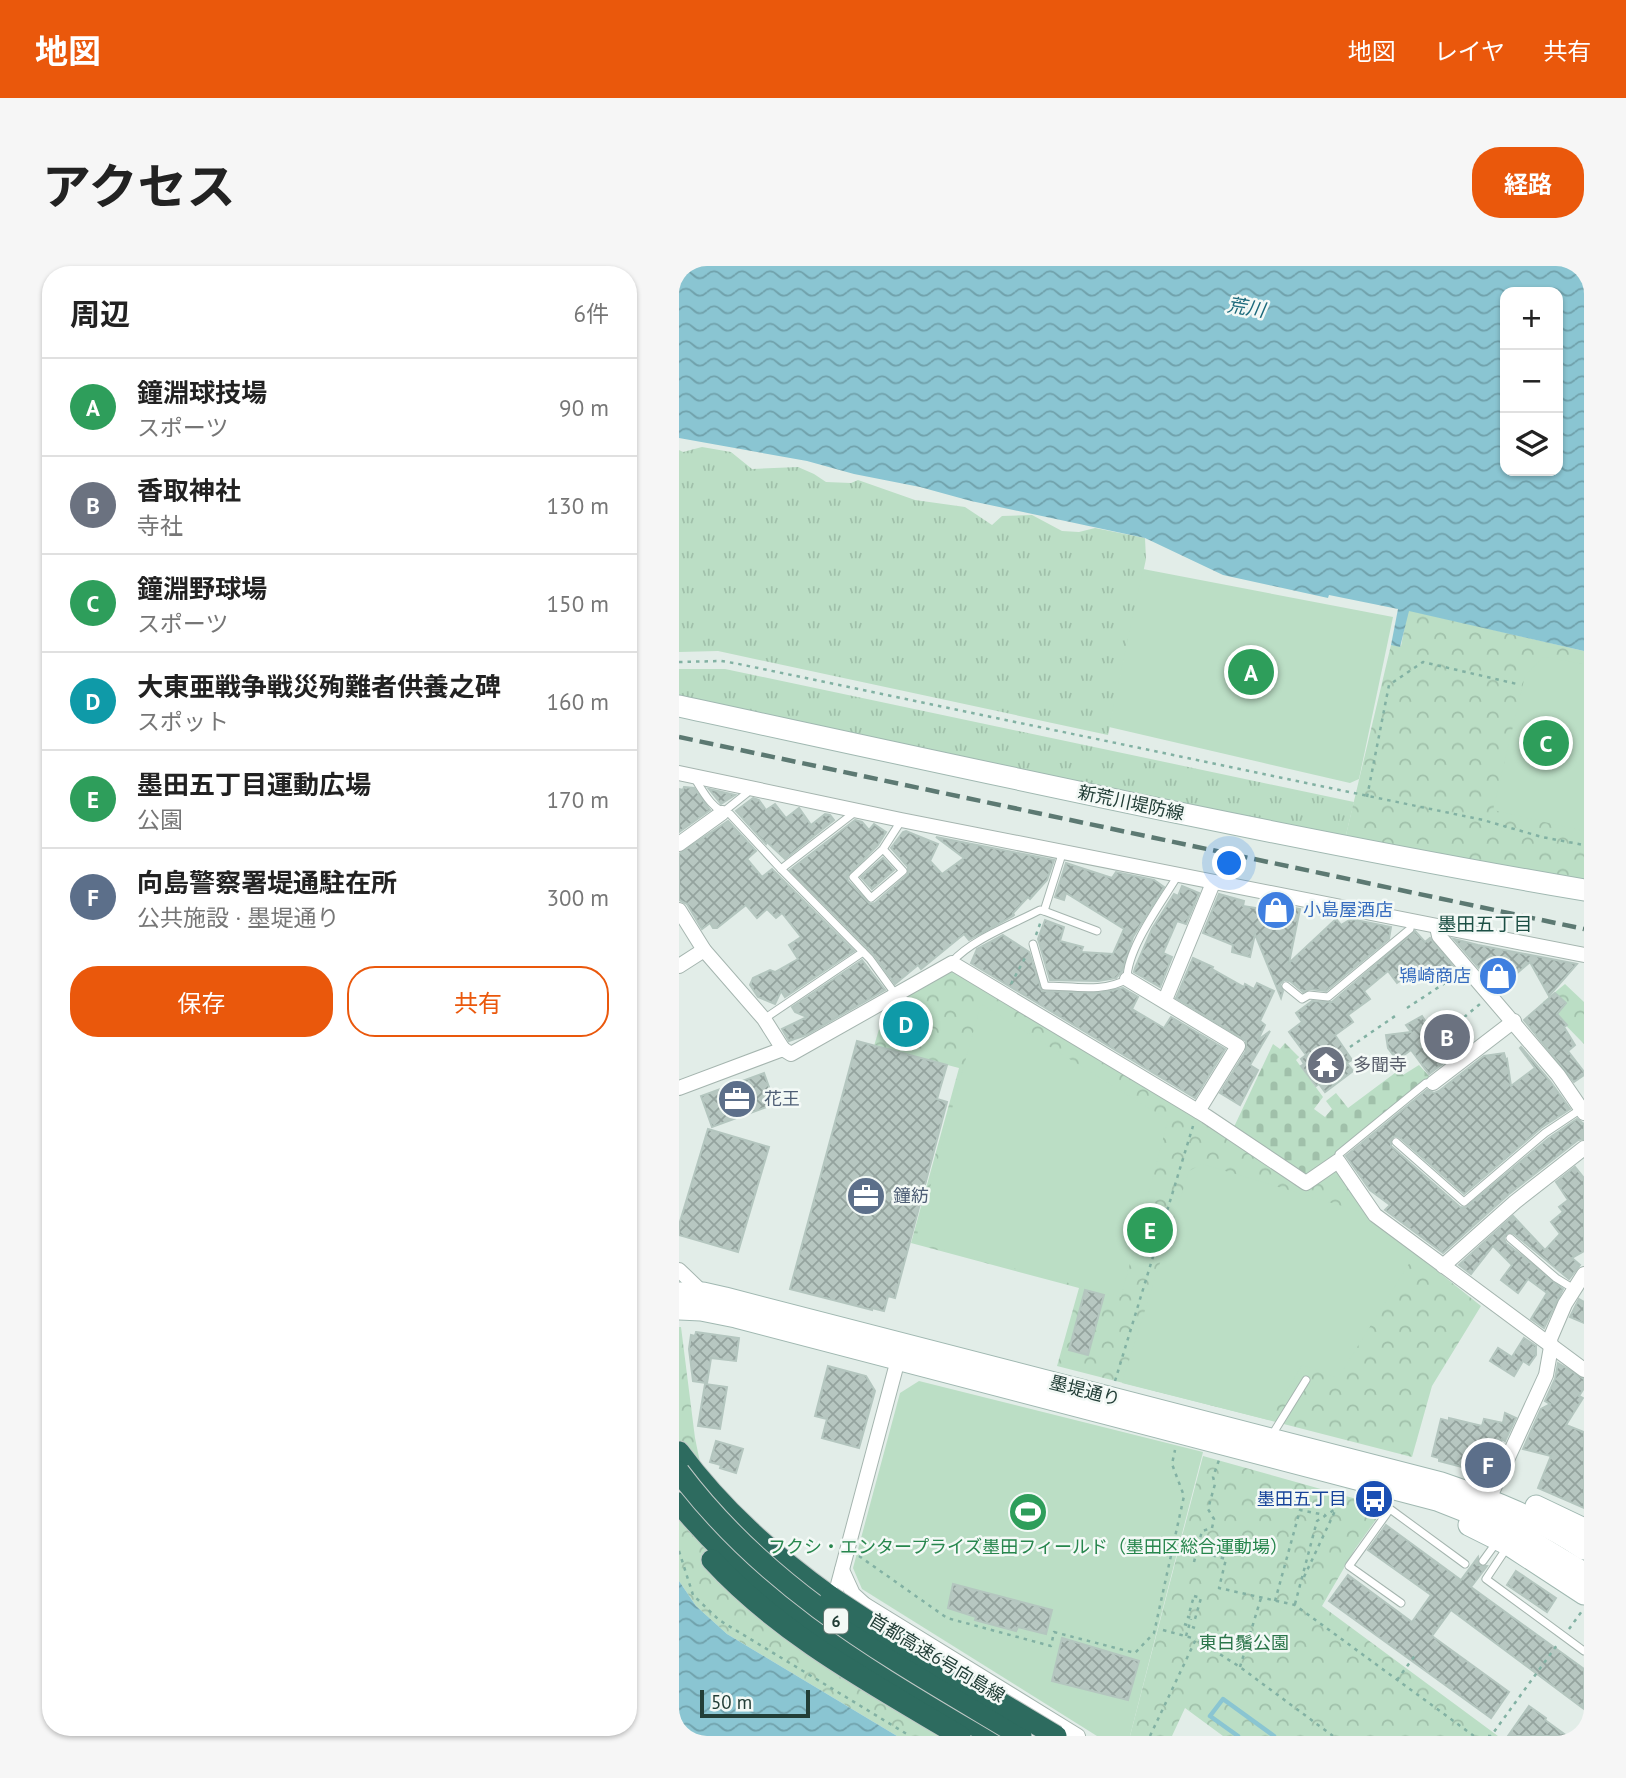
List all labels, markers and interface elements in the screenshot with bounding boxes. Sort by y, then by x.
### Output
text: 地図 [35,29,101,72]
text: 地図 [1348,36,1396,67]
text: レイヤ [1434,36,1505,67]
text: 共有 [1543,36,1591,67]
button: 経路 [1472,147,1584,218]
text: アクセス [42,154,236,218]
map controls [1500,287,1563,476]
button: + [1500,287,1563,350]
water label: 荒川 [1225,292,1269,322]
text: 周辺 [70,294,130,333]
text: 6件 [573,299,609,328]
button: − [1500,350,1563,413]
text: 鐘淵球技場 [137,376,267,409]
text: A [86,393,100,422]
text: 90 m [559,393,609,422]
text: スポーツ [137,413,229,442]
button: layers [1500,413,1563,476]
text: 香取神社 [137,474,241,507]
text: B [86,491,100,520]
text: 130 m [547,491,609,520]
text: 寺社 [137,511,183,540]
text: 鐘淵野球場 [137,572,267,605]
text: C [87,589,99,618]
text: 150 m [547,589,609,618]
text: スポーツ [137,609,229,638]
pin: A [1228,646,1274,698]
text: 大東亜戦争戦災殉難者供養之碑 [137,670,501,703]
text: D [86,687,100,716]
text: 160 m [547,687,609,716]
text: スポット [137,707,229,736]
pin: C [1523,717,1569,769]
text: 墨田五丁目運動広場 [137,768,371,801]
street label: 新荒川堤防線 [1076,780,1186,825]
text: E [87,785,99,814]
text: 170 m [547,785,609,814]
text: 公園 [137,805,183,834]
your location [1212,846,1246,880]
text: 向島警察署堤通駐在所 [137,866,397,899]
text: F [87,883,99,912]
text: 300 m [547,883,609,912]
shop icon: 小島屋酒店 [1255,889,1297,931]
place label: 小島屋酒店 [1303,898,1393,921]
text: 公共施設 · 墨堤通り [137,903,339,932]
district label: 墨田五丁目 [1437,912,1533,936]
shop icon: 鴇崎商店 [1477,955,1519,997]
place label: 鴇崎商店 [1399,964,1471,987]
button: 保存 [70,966,333,1037]
button: 共有 [347,966,609,1037]
pin: D [883,998,929,1050]
pin: B [1424,1011,1470,1063]
temple icon: 多聞寺 [1305,1044,1347,1086]
place label: 多聞寺 [1353,1053,1407,1076]
office icon: 花王 [716,1078,758,1120]
place label: 花王 [764,1087,800,1110]
office icon: 鐘紡 [845,1175,887,1217]
place label: 鐘紡 [893,1184,929,1207]
pin: E [1127,1204,1173,1256]
street label: 墨堤通り [1047,1371,1123,1410]
pin: F [1465,1439,1511,1491]
bus stop icon: 墨田五丁目 [1353,1478,1395,1520]
place label: 墨田五丁目 [1257,1487,1347,1510]
sports icon: フクシ・エンタープライズ墨田フィールド（墨田区総合運動場） [1007,1491,1049,1533]
place label: フクシ・エンタープライズ墨田フィールド（墨田区総合運動場） [768,1535,1288,1558]
street label: 首都高速6号向島線 [865,1608,1009,1707]
road number: 6 [824,1609,848,1634]
park label: 東白鬚公園 [1199,1631,1289,1654]
scale bar [700,1687,810,1719]
text: 50 m [711,1690,752,1714]

